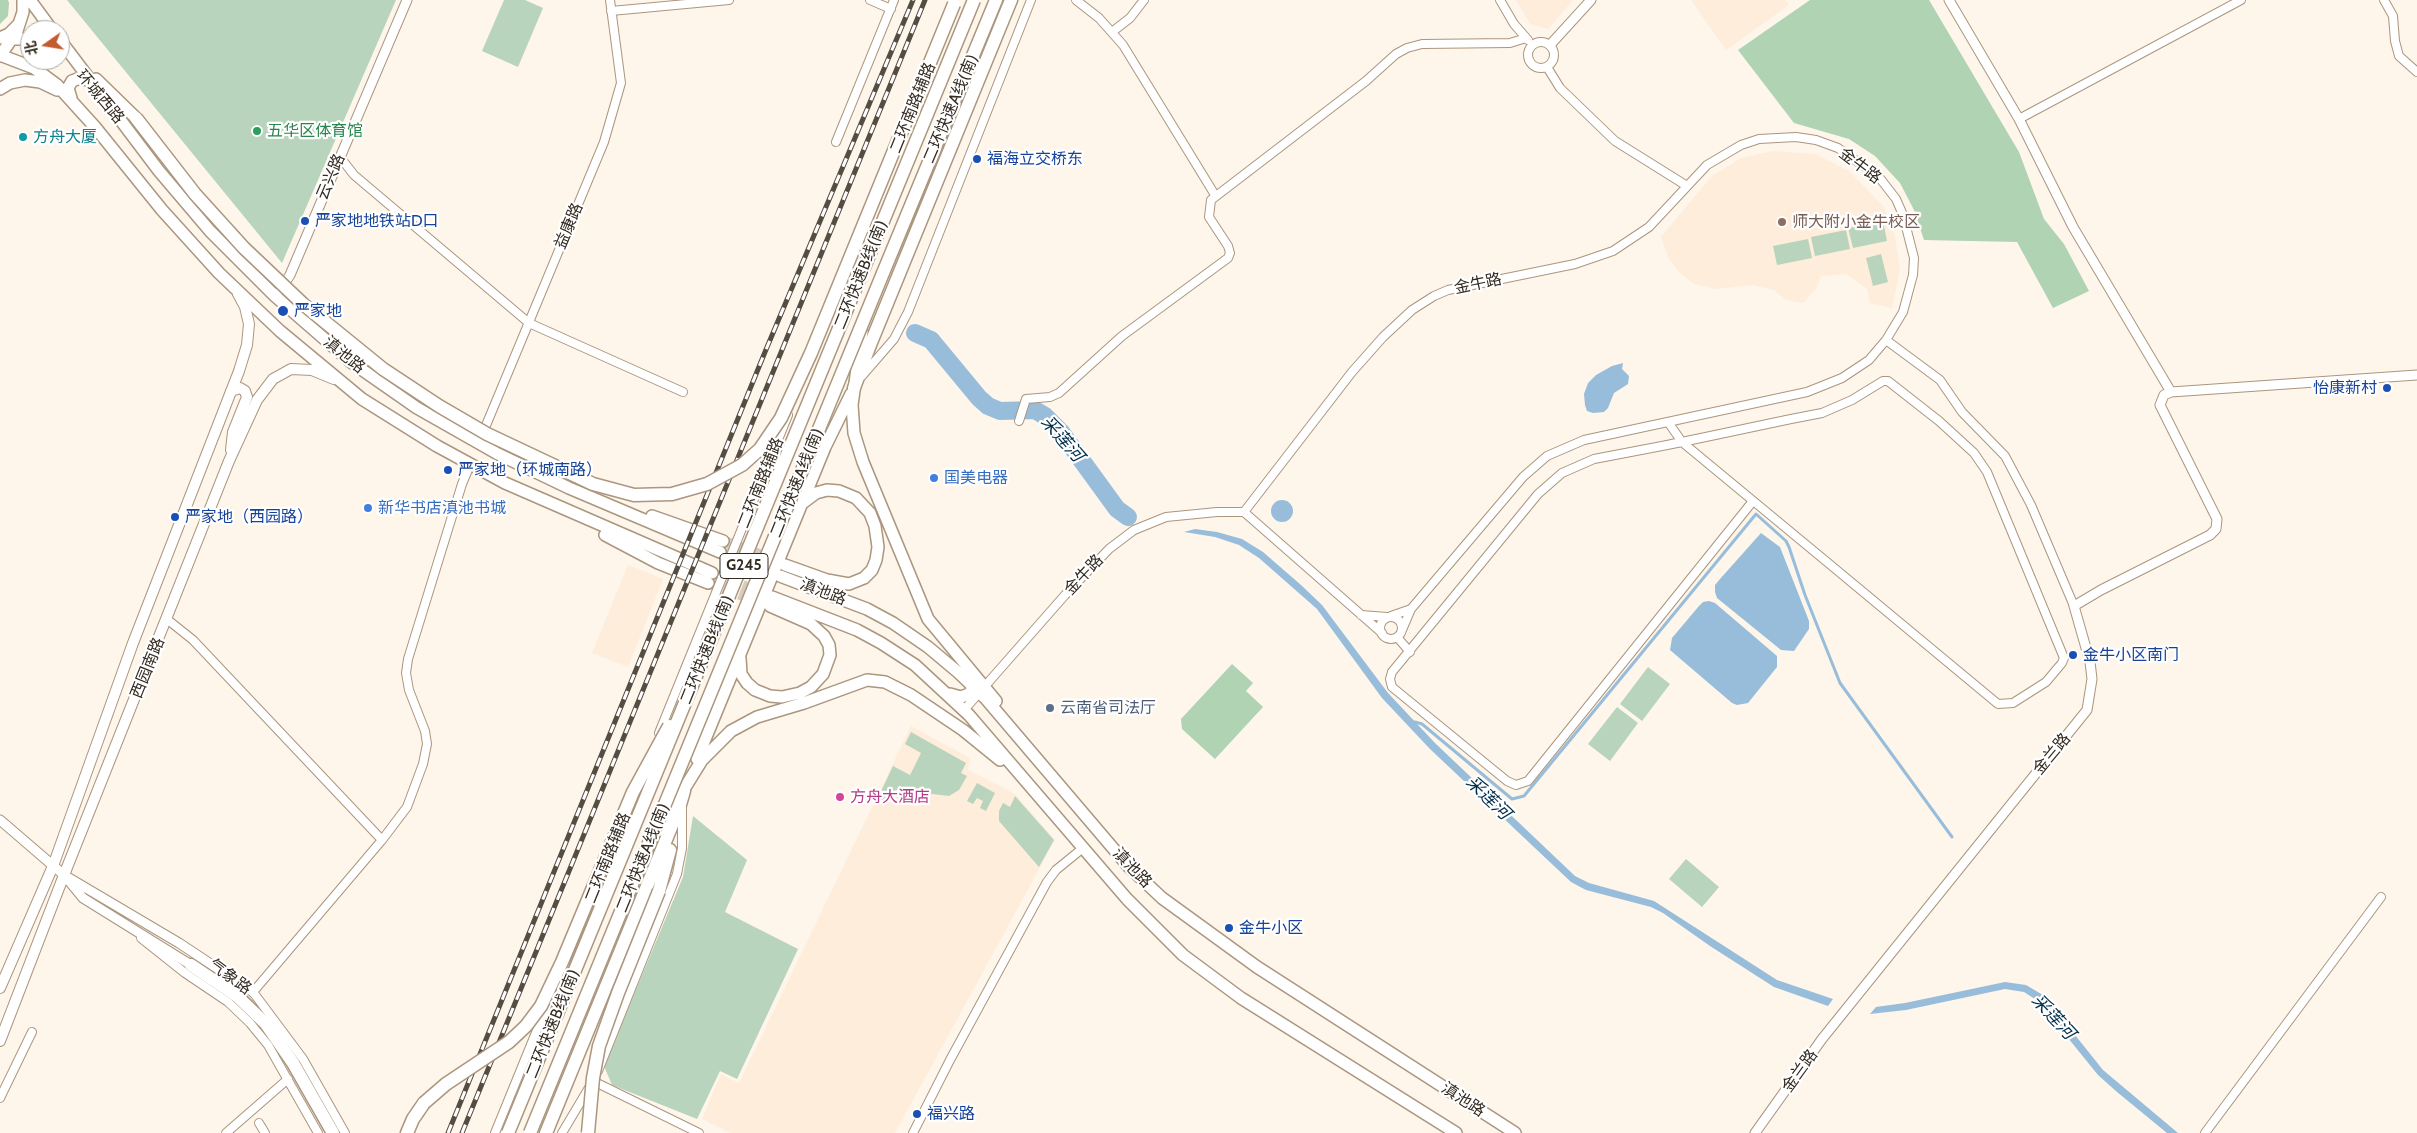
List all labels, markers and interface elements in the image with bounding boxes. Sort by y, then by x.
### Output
north arrow [20,20,70,70]
text: 北 [21,39,42,57]
street label: 二环快速A线(南) [920,52,982,166]
street label: 二环南路辅路 [886,60,940,156]
street label: 环城西路 [72,66,128,128]
place label: 五华区体育馆 [267,121,363,141]
marker: 五华区体育馆 [251,125,263,137]
place label: 方舟大厦 [33,127,97,147]
marker: 方舟大厦 [17,131,29,143]
street label: 金牛路 [1835,144,1885,188]
place label: 福海立交桥东 [987,149,1083,169]
street label: 云兴路 [313,151,349,203]
marker: 福海立交桥东 [971,153,983,165]
street label: 益康路 [551,200,587,252]
place label: 严家地地铁站D口 [315,211,439,231]
place label: 师大附小金牛校区 [1792,212,1920,232]
marker: 严家地地铁站D口 [299,215,311,227]
marker: 师大附小金牛校区 [1776,216,1788,228]
street label: 二环快速B线(南) [830,218,892,332]
street label: 金牛路 [1453,270,1503,298]
place label: 严家地 [294,301,342,321]
marker: 严家地 [276,304,290,318]
street label: 滇池路 [319,332,369,378]
place label: 怡康新村 [2313,378,2377,398]
marker: 怡康新村 [2381,382,2393,394]
water label: 采莲河 [1036,412,1088,466]
street label: 二环快速A线(南) [766,426,828,540]
street label: 二环南路辅路 [734,435,788,531]
place label: 严家地（环城南路） [458,460,602,480]
marker: 严家地（环城南路） [442,464,454,476]
place label: 国美电器 [944,468,1008,488]
marker: 国美电器 [928,472,940,484]
place label: 新华书店滇池书城 [378,498,506,518]
marker: 新华书店滇池书城 [362,502,374,514]
place label: 严家地（西园路） [185,507,313,527]
marker: 严家地（西园路） [169,511,181,523]
street label: 金牛路 [1061,551,1107,599]
road number: G245 [720,554,768,578]
street label: 滇池路 [797,574,849,610]
street label: 二环快速B线(南) [676,593,738,707]
street label: 西园南路 [127,635,169,701]
place label: 金牛小区南门 [2083,645,2179,665]
marker: 金牛小区南门 [2067,649,2079,661]
place label: 云南省司法厅 [1060,698,1156,718]
marker: 云南省司法厅 [1044,702,1056,714]
street label: 金兰路 [2029,729,2075,779]
water label: 采莲河 [1461,771,1515,825]
place label: 方舟大酒店 [850,787,930,807]
marker: 方舟大酒店 [834,791,846,803]
street label: 二环快速A线(南) [612,801,674,915]
street label: 二环南路辅路 [581,810,635,906]
street label: 滇池路 [1108,844,1156,892]
place label: 金牛小区 [1239,918,1303,938]
marker: 金牛小区 [1223,922,1235,934]
street label: 气象路 [205,955,255,999]
street label: 二环快速B线(南) [522,967,584,1081]
water label: 采莲河 [2027,990,2079,1044]
street label: 金兰路 [1778,1046,1822,1096]
street label: 滇池路 [1438,1079,1488,1121]
place label: 福兴路 [927,1104,975,1124]
marker: 福兴路 [911,1108,923,1120]

